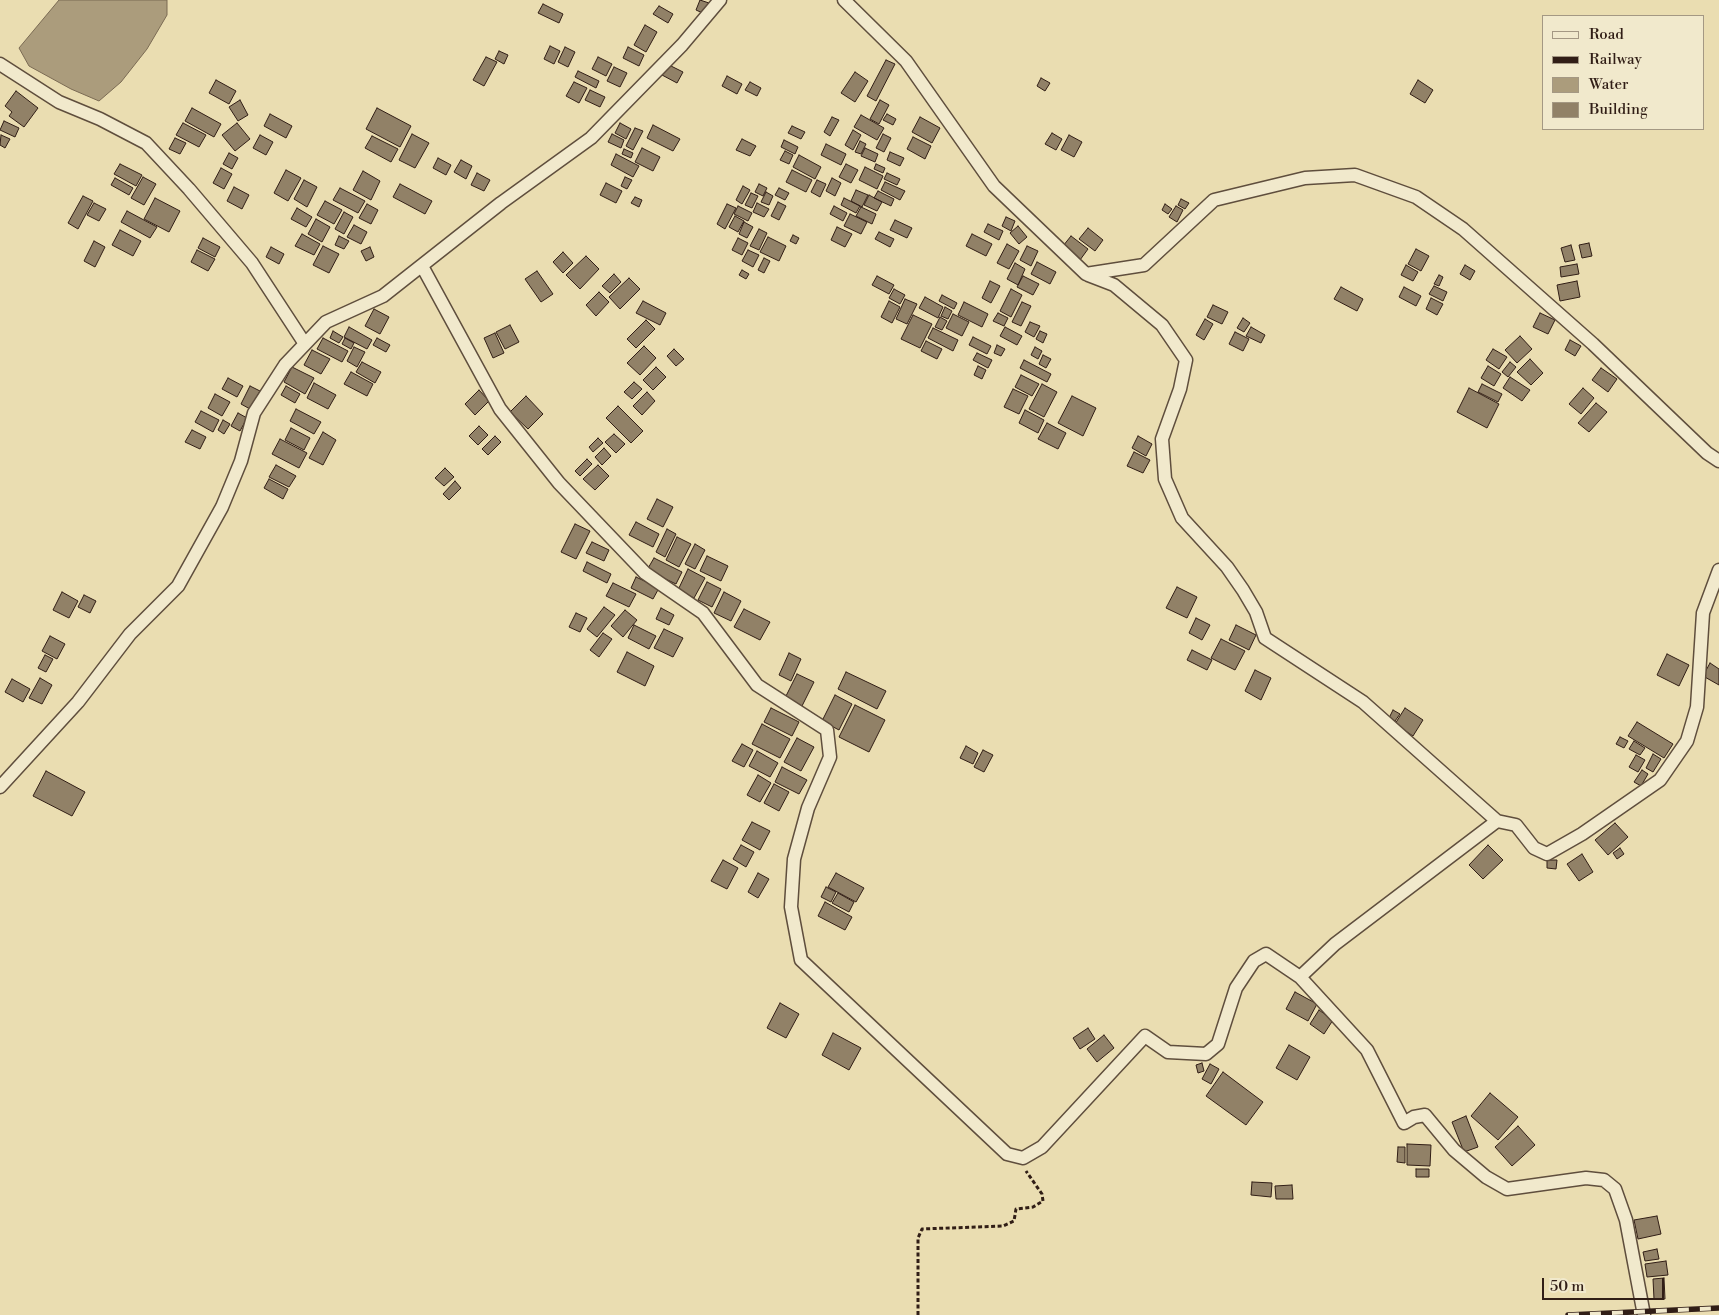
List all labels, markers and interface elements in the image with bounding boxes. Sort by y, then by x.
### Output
legend [1542,15,1704,130]
text: Road [1589,25,1624,44]
text: Railway [1589,50,1642,69]
text: Water [1589,75,1628,94]
text: Building [1589,100,1648,119]
scale bar [1544,1268,1666,1300]
text: 50 m [1550,1277,1584,1296]

